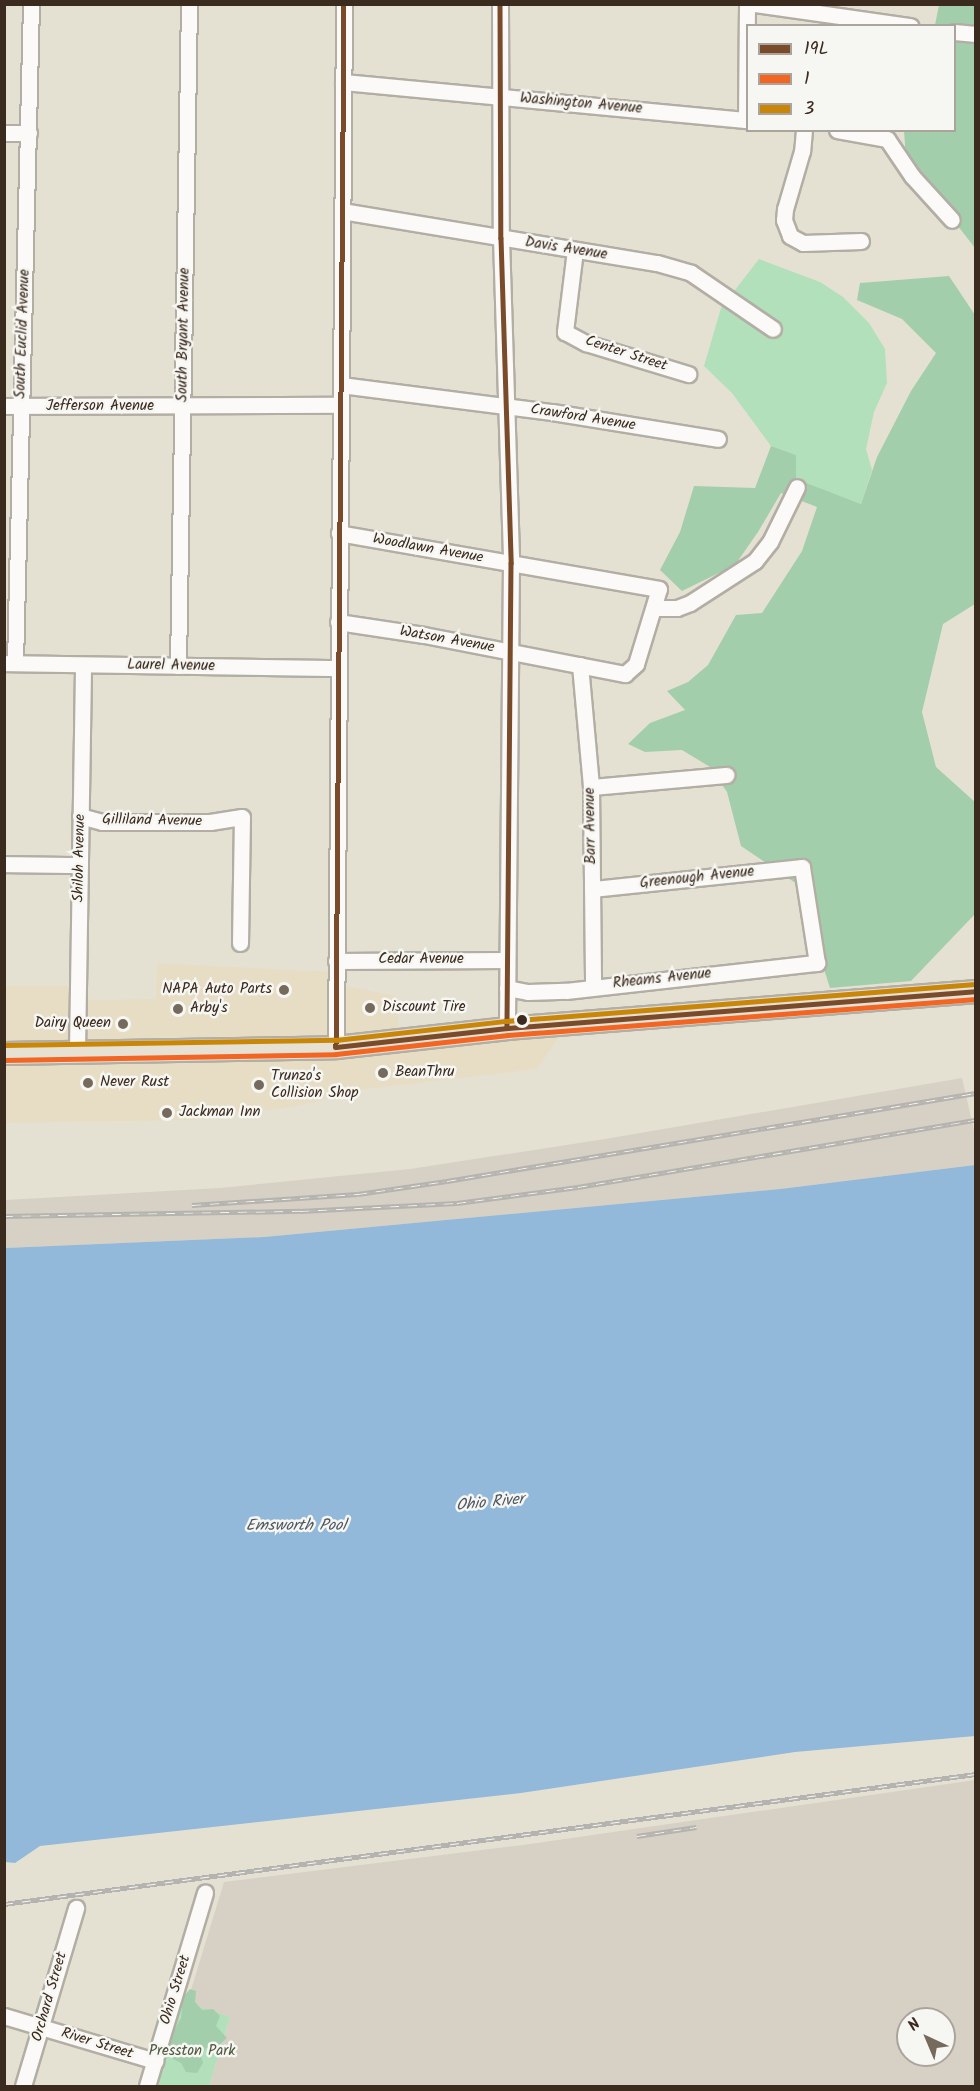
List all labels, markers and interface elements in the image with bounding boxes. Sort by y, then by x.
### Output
legend [746,24,956,132]
text: 19L [804,35,828,64]
text: 1 [804,65,810,94]
street label: Washington Avenue [519,90,643,118]
text: 3 [804,95,814,124]
street label: Davis Avenue [524,234,608,264]
street label: South Bryant Avenue [174,268,194,402]
street label: South Euclid Avenue [12,269,34,399]
street label: Center Street [583,332,669,376]
street label: Jefferson Avenue [46,398,154,416]
street label: Crawford Avenue [529,401,637,435]
street label: Woodlawn Avenue [371,530,485,568]
street label: Watson Avenue [398,623,496,657]
street label: Laurel Avenue [127,656,215,676]
street label: Barr Avenue [581,788,601,864]
street label: Gilliland Avenue [102,811,202,831]
street label: Shiloh Avenue [70,814,90,902]
street label: Greenough Avenue [639,863,755,893]
street label: Cedar Avenue [378,951,464,969]
street label: Rheams Avenue [612,965,712,993]
place label: NAPA Auto Parts [162,981,272,999]
marker: NAPA Auto Parts [277,983,291,997]
place label: Discount Tire [382,999,465,1017]
place label: Arby's [190,1000,228,1018]
marker: Discount Tire [363,1001,377,1015]
marker: Arby's [171,1002,185,1016]
unlabelled marker [516,1014,528,1026]
place label: Dairy Queen [34,1015,111,1033]
marker: Dairy Queen [116,1017,130,1031]
place label: BeanThru [395,1064,455,1082]
marker: BeanThru [376,1066,390,1080]
place label: Trunzo's Collision Shop [271,1067,358,1102]
place label: Never Rust [100,1074,169,1092]
marker: Never Rust [81,1076,95,1090]
marker: Trunzo's Collision Shop [252,1078,266,1092]
place label: Jackman Inn [179,1104,260,1122]
marker: Jackman Inn [160,1106,174,1120]
water label: Ohio River [455,1490,525,1516]
water label: Emsworth Pool [246,1516,346,1536]
street label: Orchard Street [29,1950,71,2044]
street label: Ohio Street [157,1953,195,2027]
north arrow [896,2007,956,2067]
text: N [902,2013,927,2038]
street label: River Street [59,2025,135,2063]
park label: Presston Park [149,2043,235,2061]

